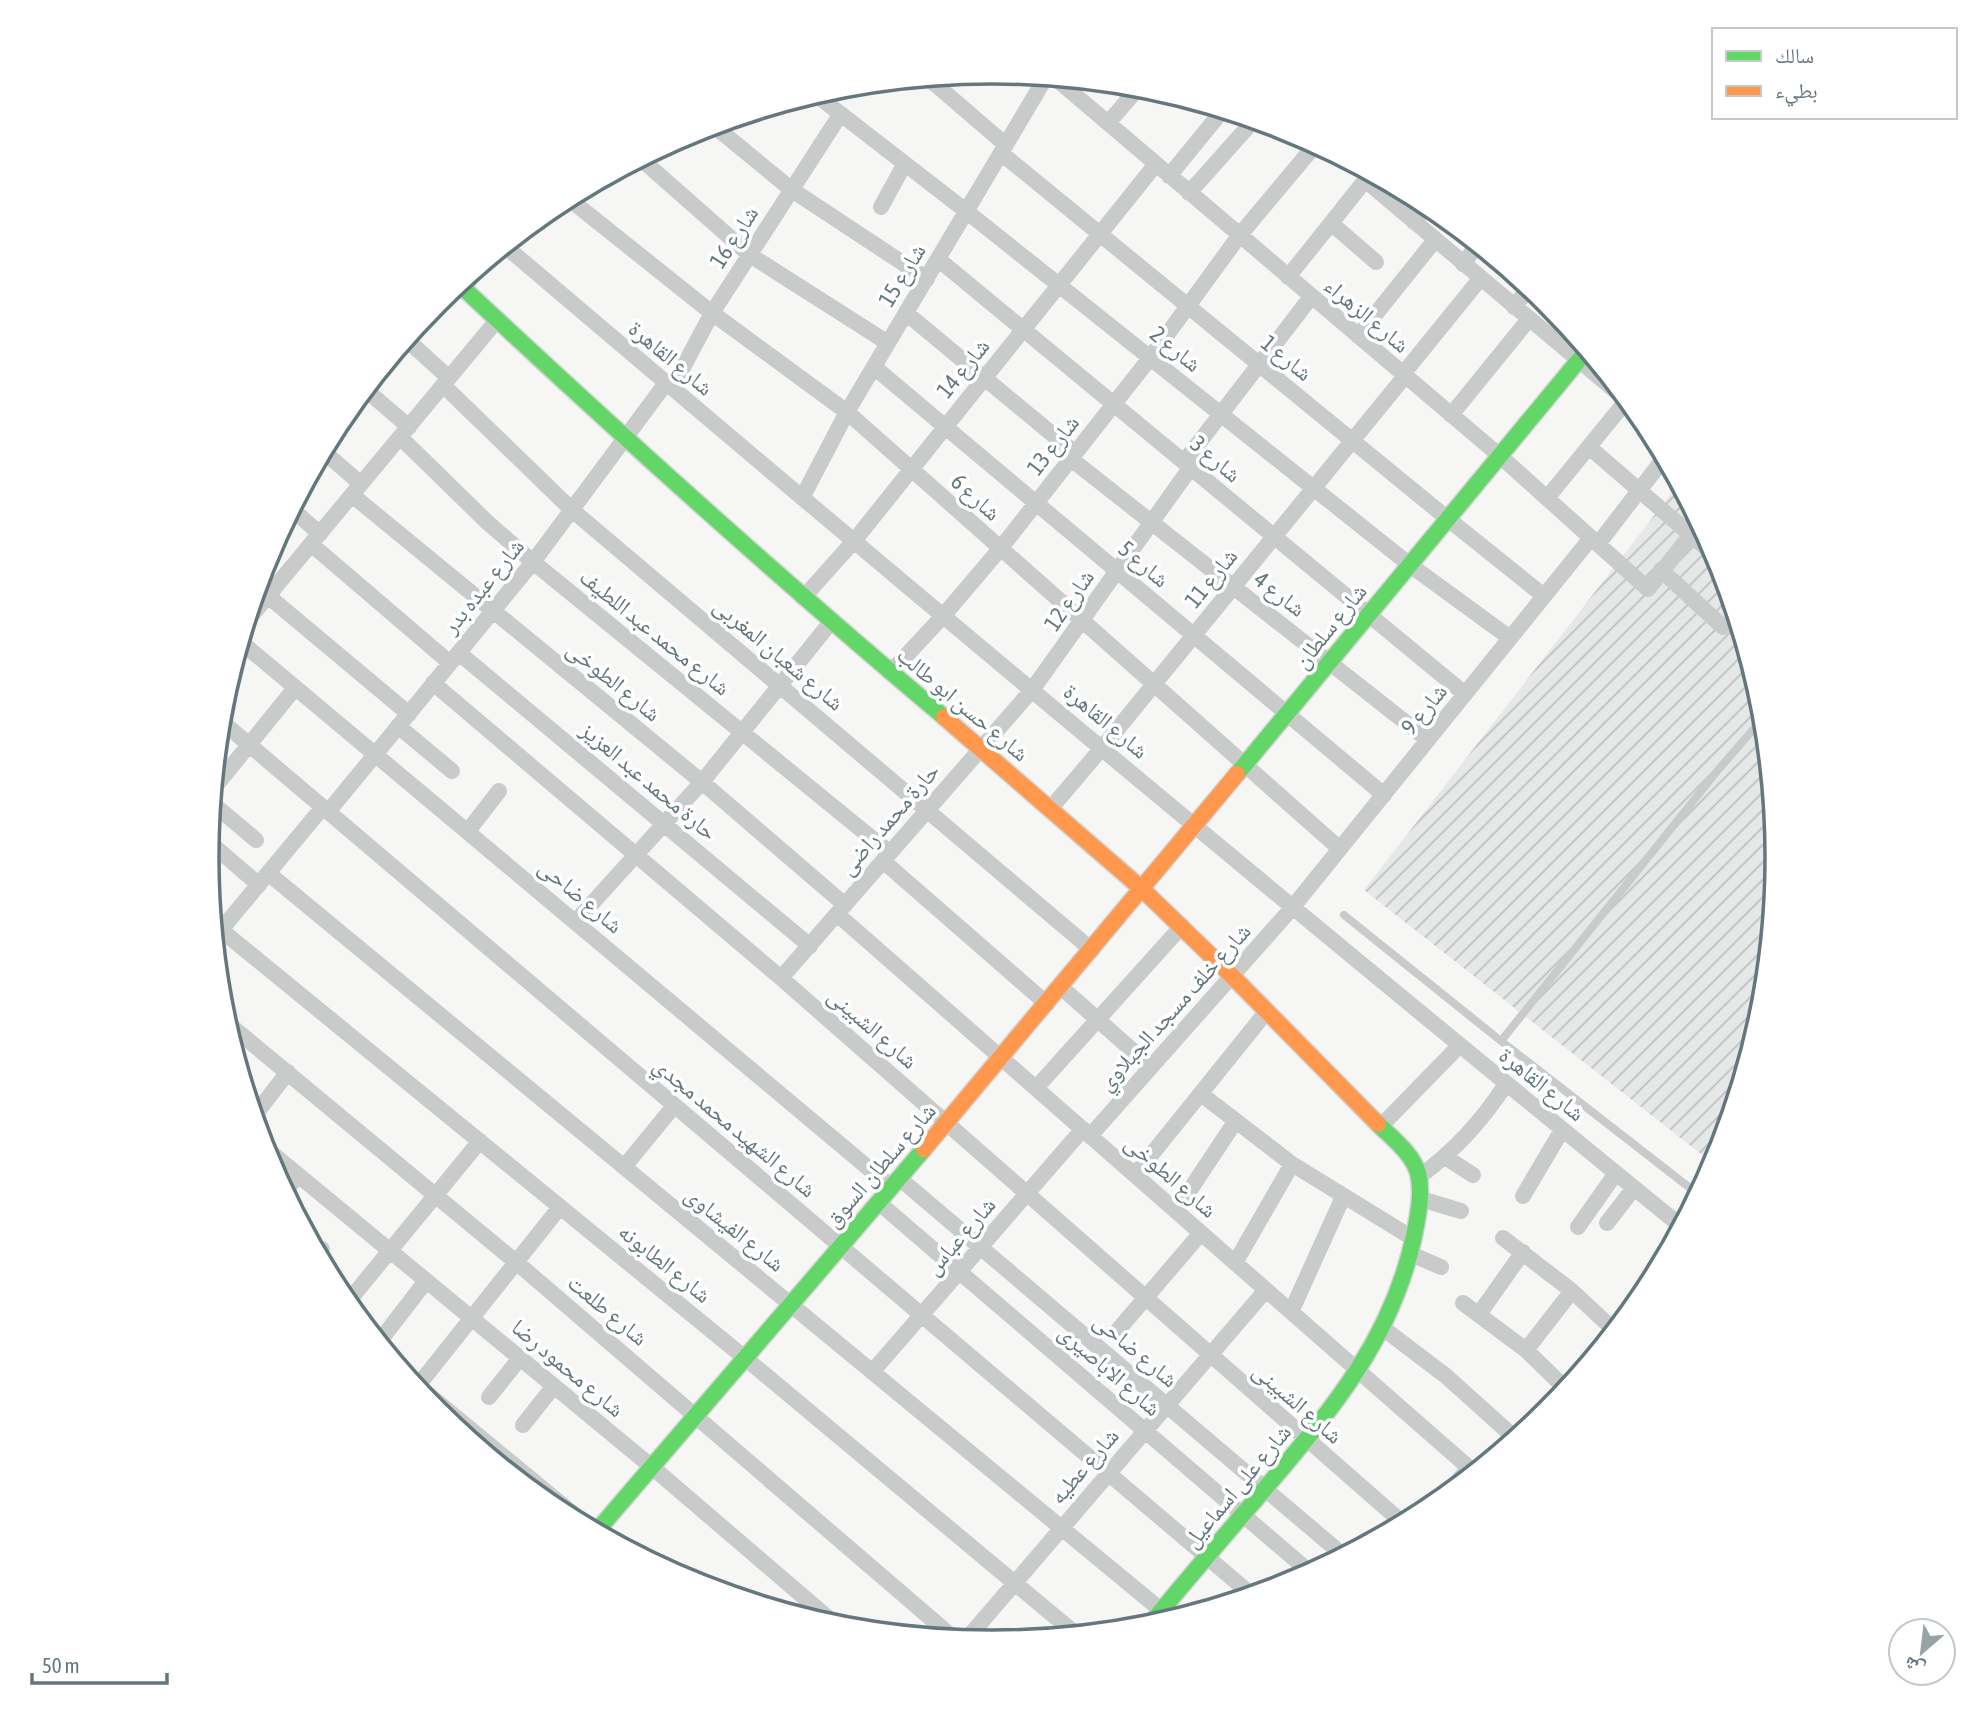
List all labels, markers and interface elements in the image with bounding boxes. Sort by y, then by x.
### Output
legend [1712,28,1957,119]
text: سالك [1775,43,1814,67]
text: بطيء [1775,78,1818,107]
street label: شارع 16 [704,201,765,274]
street label: شارع 15 [873,239,932,312]
street label: شارع الزهراء [1318,272,1415,360]
street label: شارع القاهرة [622,315,719,402]
street label: شارع 2 [1144,321,1207,379]
street label: شارع 1 [1255,330,1318,388]
street label: شارع 14 [931,333,996,404]
street label: شارع 13 [1022,410,1086,481]
street label: شارع 3 [1184,431,1246,489]
street label: شارع 6 [945,468,1006,527]
street label: شارع عبده بدر [436,533,531,641]
street label: شارع 5 [1112,536,1174,594]
street label: شارع 11 [1179,543,1244,614]
street label: شارع محمد عبد اللطيف [573,563,736,702]
street label: شارع 12 [1039,564,1101,637]
street label: شارع 4 [1248,566,1311,624]
street label: شارع سلطان [1288,578,1374,675]
street label: شارع شعبان المغربى [708,592,849,717]
street label: شارع الطوخى [561,635,666,728]
street label: شارع حسن ابو طالب [891,641,1034,768]
street label: شارع القاهرة [1057,678,1154,765]
street label: شارع 9 [1396,678,1454,741]
street label: حارة محمد عبد العزيز [574,716,722,846]
street label: حارة محمد راضى [833,758,945,881]
street label: شارع ضاحى [533,854,628,940]
street label: شارع خلف مسجد الجبلاوي [1092,918,1260,1100]
street label: شارع الشبينى [822,982,923,1075]
street label: شارع القاهرة [1493,1042,1590,1128]
street label: شارع الشهيد محمد مجدي [645,1052,821,1207]
street label: شارع سلطان السوق [819,1098,942,1234]
street label: شارع الطوخى [1119,1129,1222,1224]
street label: شارع الفيشاوى [679,1181,790,1279]
street label: شارع عباس [919,1192,1002,1281]
street label: شارع الطابونه [612,1218,716,1310]
street label: شارع طلعت [562,1269,653,1352]
street label: شارع ضاحى [1088,1308,1183,1394]
street label: شارع محمود رضا [505,1314,629,1424]
street label: شارع الاباصيرى [1053,1319,1166,1423]
street label: شارع الشبينى [1247,1357,1348,1450]
street label: شارع على اسماعيل [1178,1419,1298,1554]
street label: شارع عطيه [1044,1423,1125,1510]
north arrow [1887,1617,1957,1687]
scale bar [32,1642,166,1686]
text: ش [1900,1652,1929,1681]
text: 50 m [42,1653,80,1677]

